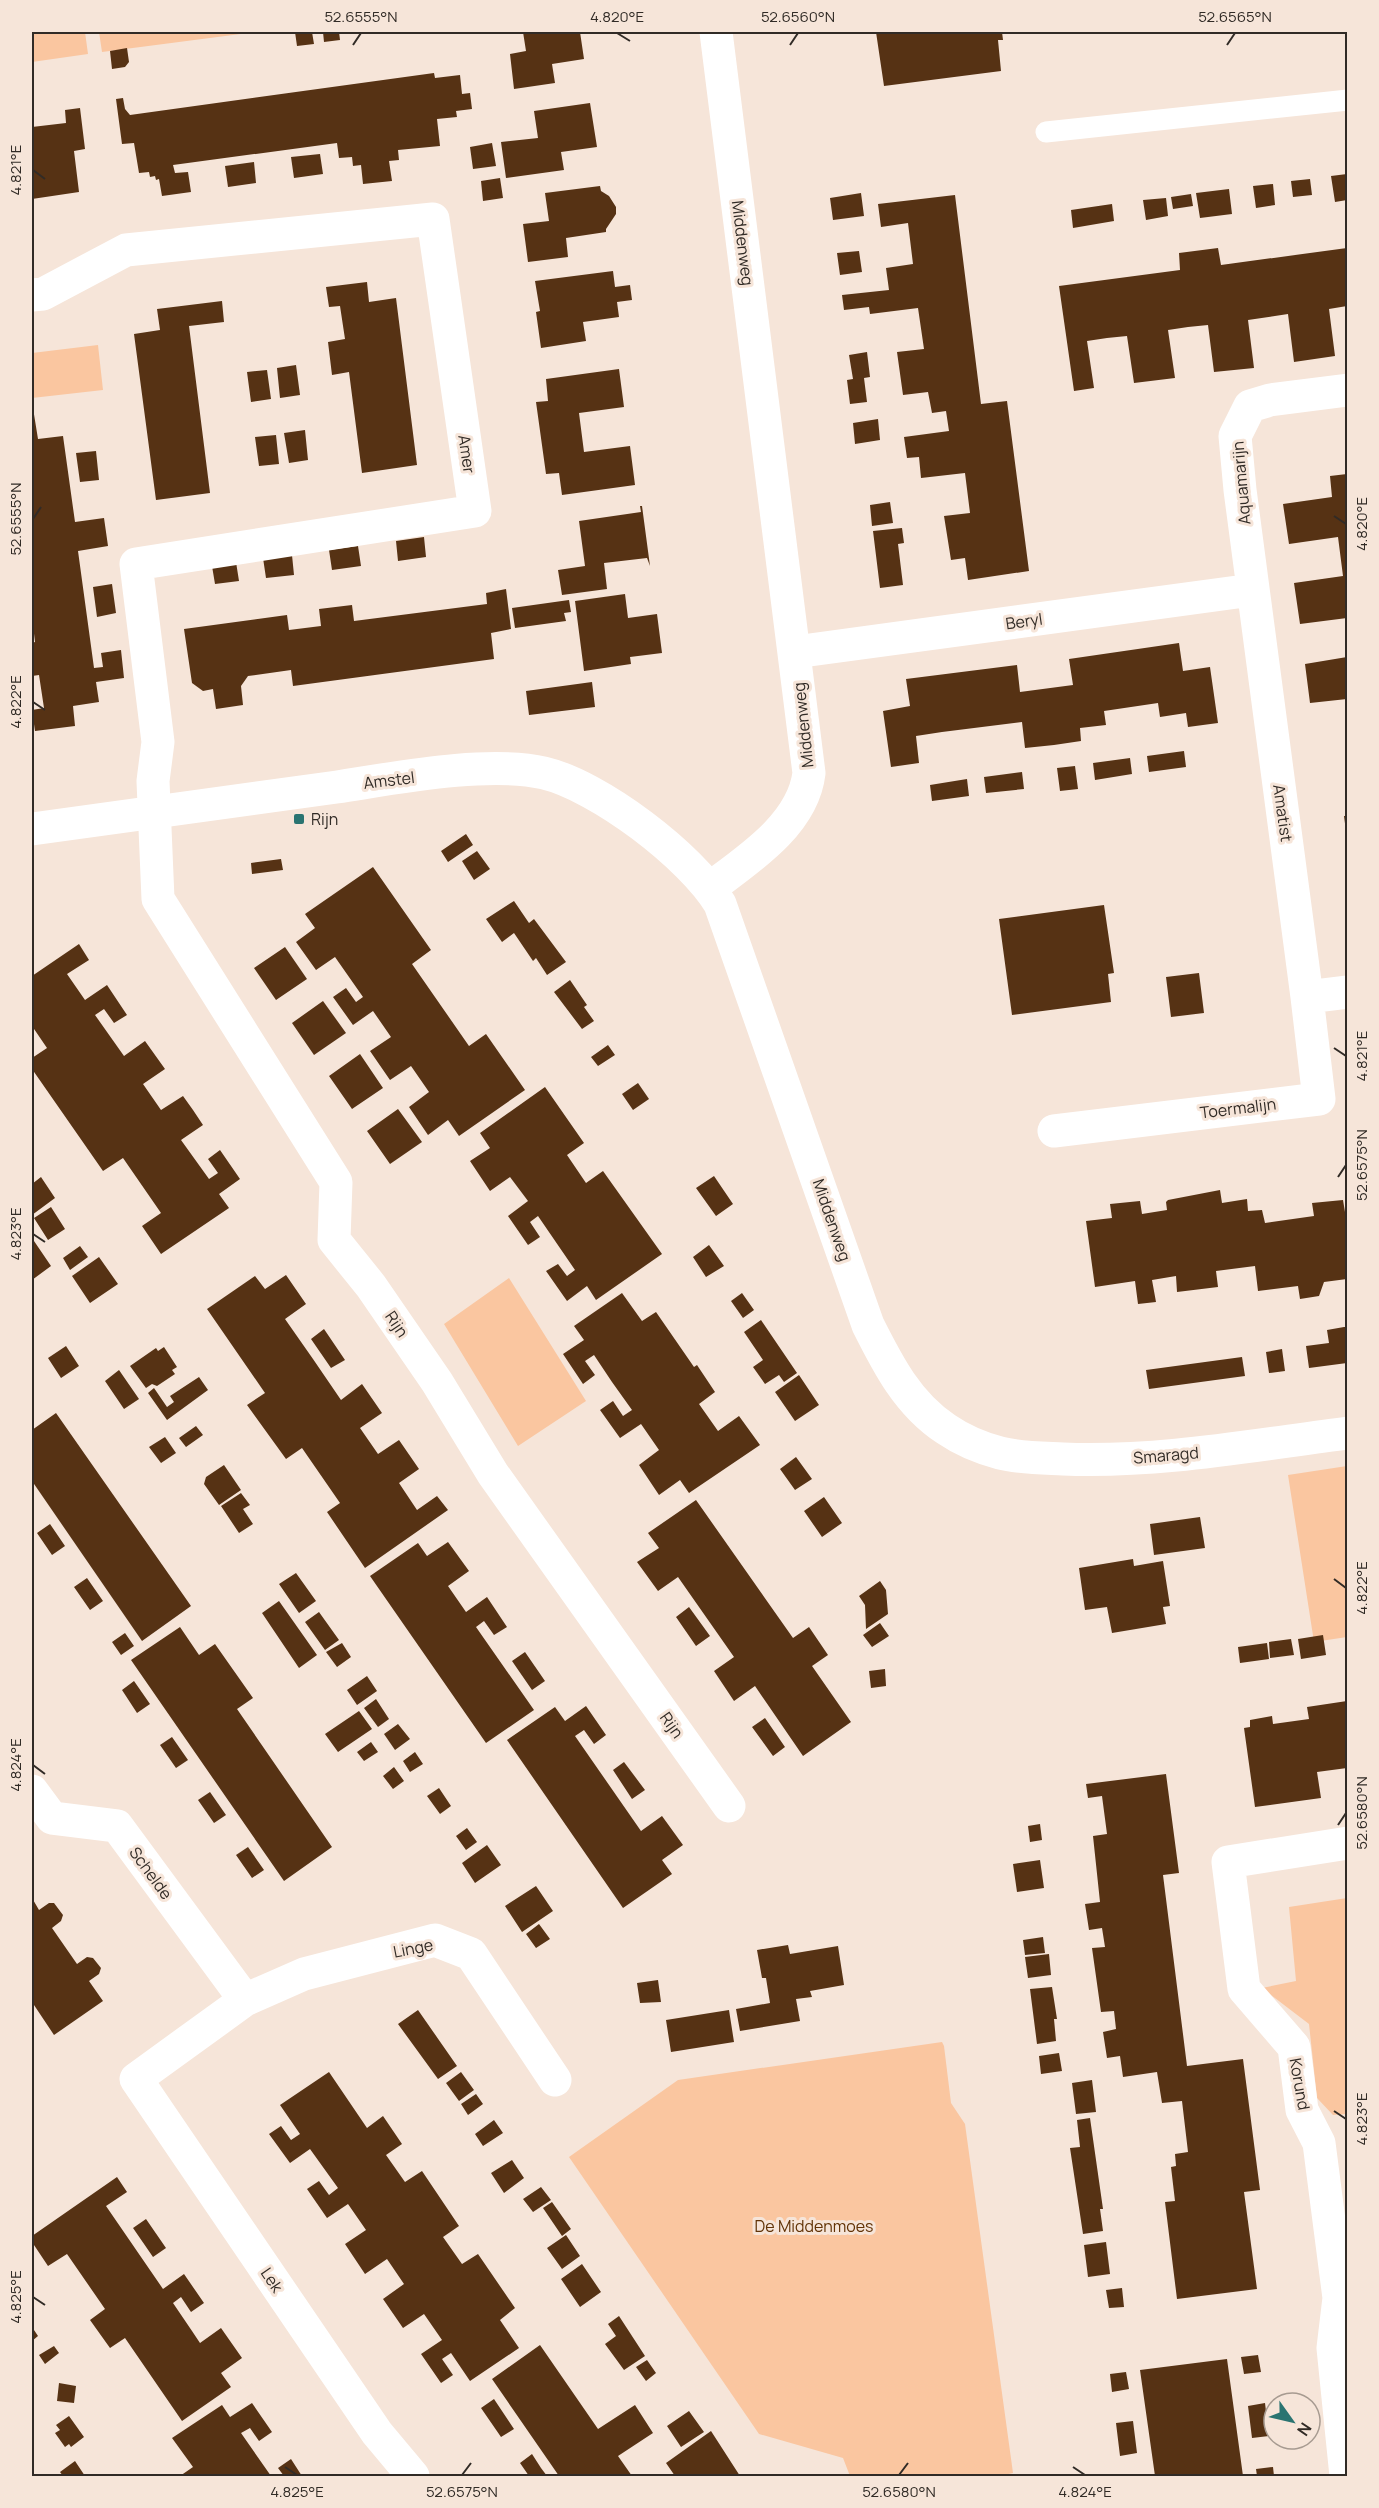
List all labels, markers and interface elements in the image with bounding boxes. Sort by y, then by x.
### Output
text: 52.6555°N [325,6,397,27]
text: 4.820°E [590,6,644,27]
text: 52.6560°N [761,6,835,27]
text: 52.6565°N [1198,6,1272,27]
text: 4.821°E [5,145,26,195]
street label: Middenweg [727,199,759,287]
street label: Amer [453,433,481,475]
street label: Aquamarijn [1226,440,1256,526]
text: 52.6555°N [5,483,26,555]
text: 4.820°E [1351,497,1372,551]
street label: Beryl [1004,608,1044,634]
text: 4.822°E [5,675,26,729]
street label: Middenweg [788,681,818,769]
street label: Amstel [362,766,416,794]
street label: Amatist [1268,783,1298,843]
place label: Rijn [311,808,338,830]
marker: Rijn [292,812,306,826]
text: 4.821°E [1351,1031,1372,1081]
street label: Toermalijn [1199,1092,1277,1124]
text: 52.6575°N [1351,1129,1372,1201]
street label: Middenweg [808,1176,856,1264]
text: 4.823°E [5,1207,26,1261]
street label: Rijn [380,1307,414,1341]
street label: Smaragd [1132,1441,1200,1469]
text: 4.822°E [1351,1561,1372,1615]
street label: Rijn [655,1707,689,1743]
text: 4.824°E [5,1738,26,1792]
text: 52.6580°N [1351,1776,1372,1850]
street label: Schelde [124,1842,178,1904]
street label: Linge [391,1933,435,1963]
street label: Korund [1285,2056,1315,2112]
text: 4.823°E [1351,2092,1372,2146]
park label: De Middenmoes [755,2215,873,2237]
street label: Lek [256,2263,289,2298]
text: 4.825°E [5,2270,26,2324]
north arrow [1262,2391,1322,2451]
text: N [1292,2418,1317,2440]
text: 4.825°E [270,2481,324,2502]
text: 52.6575°N [426,2481,498,2502]
text: 52.6580°N [862,2481,936,2502]
text: 4.824°E [1058,2481,1112,2502]

